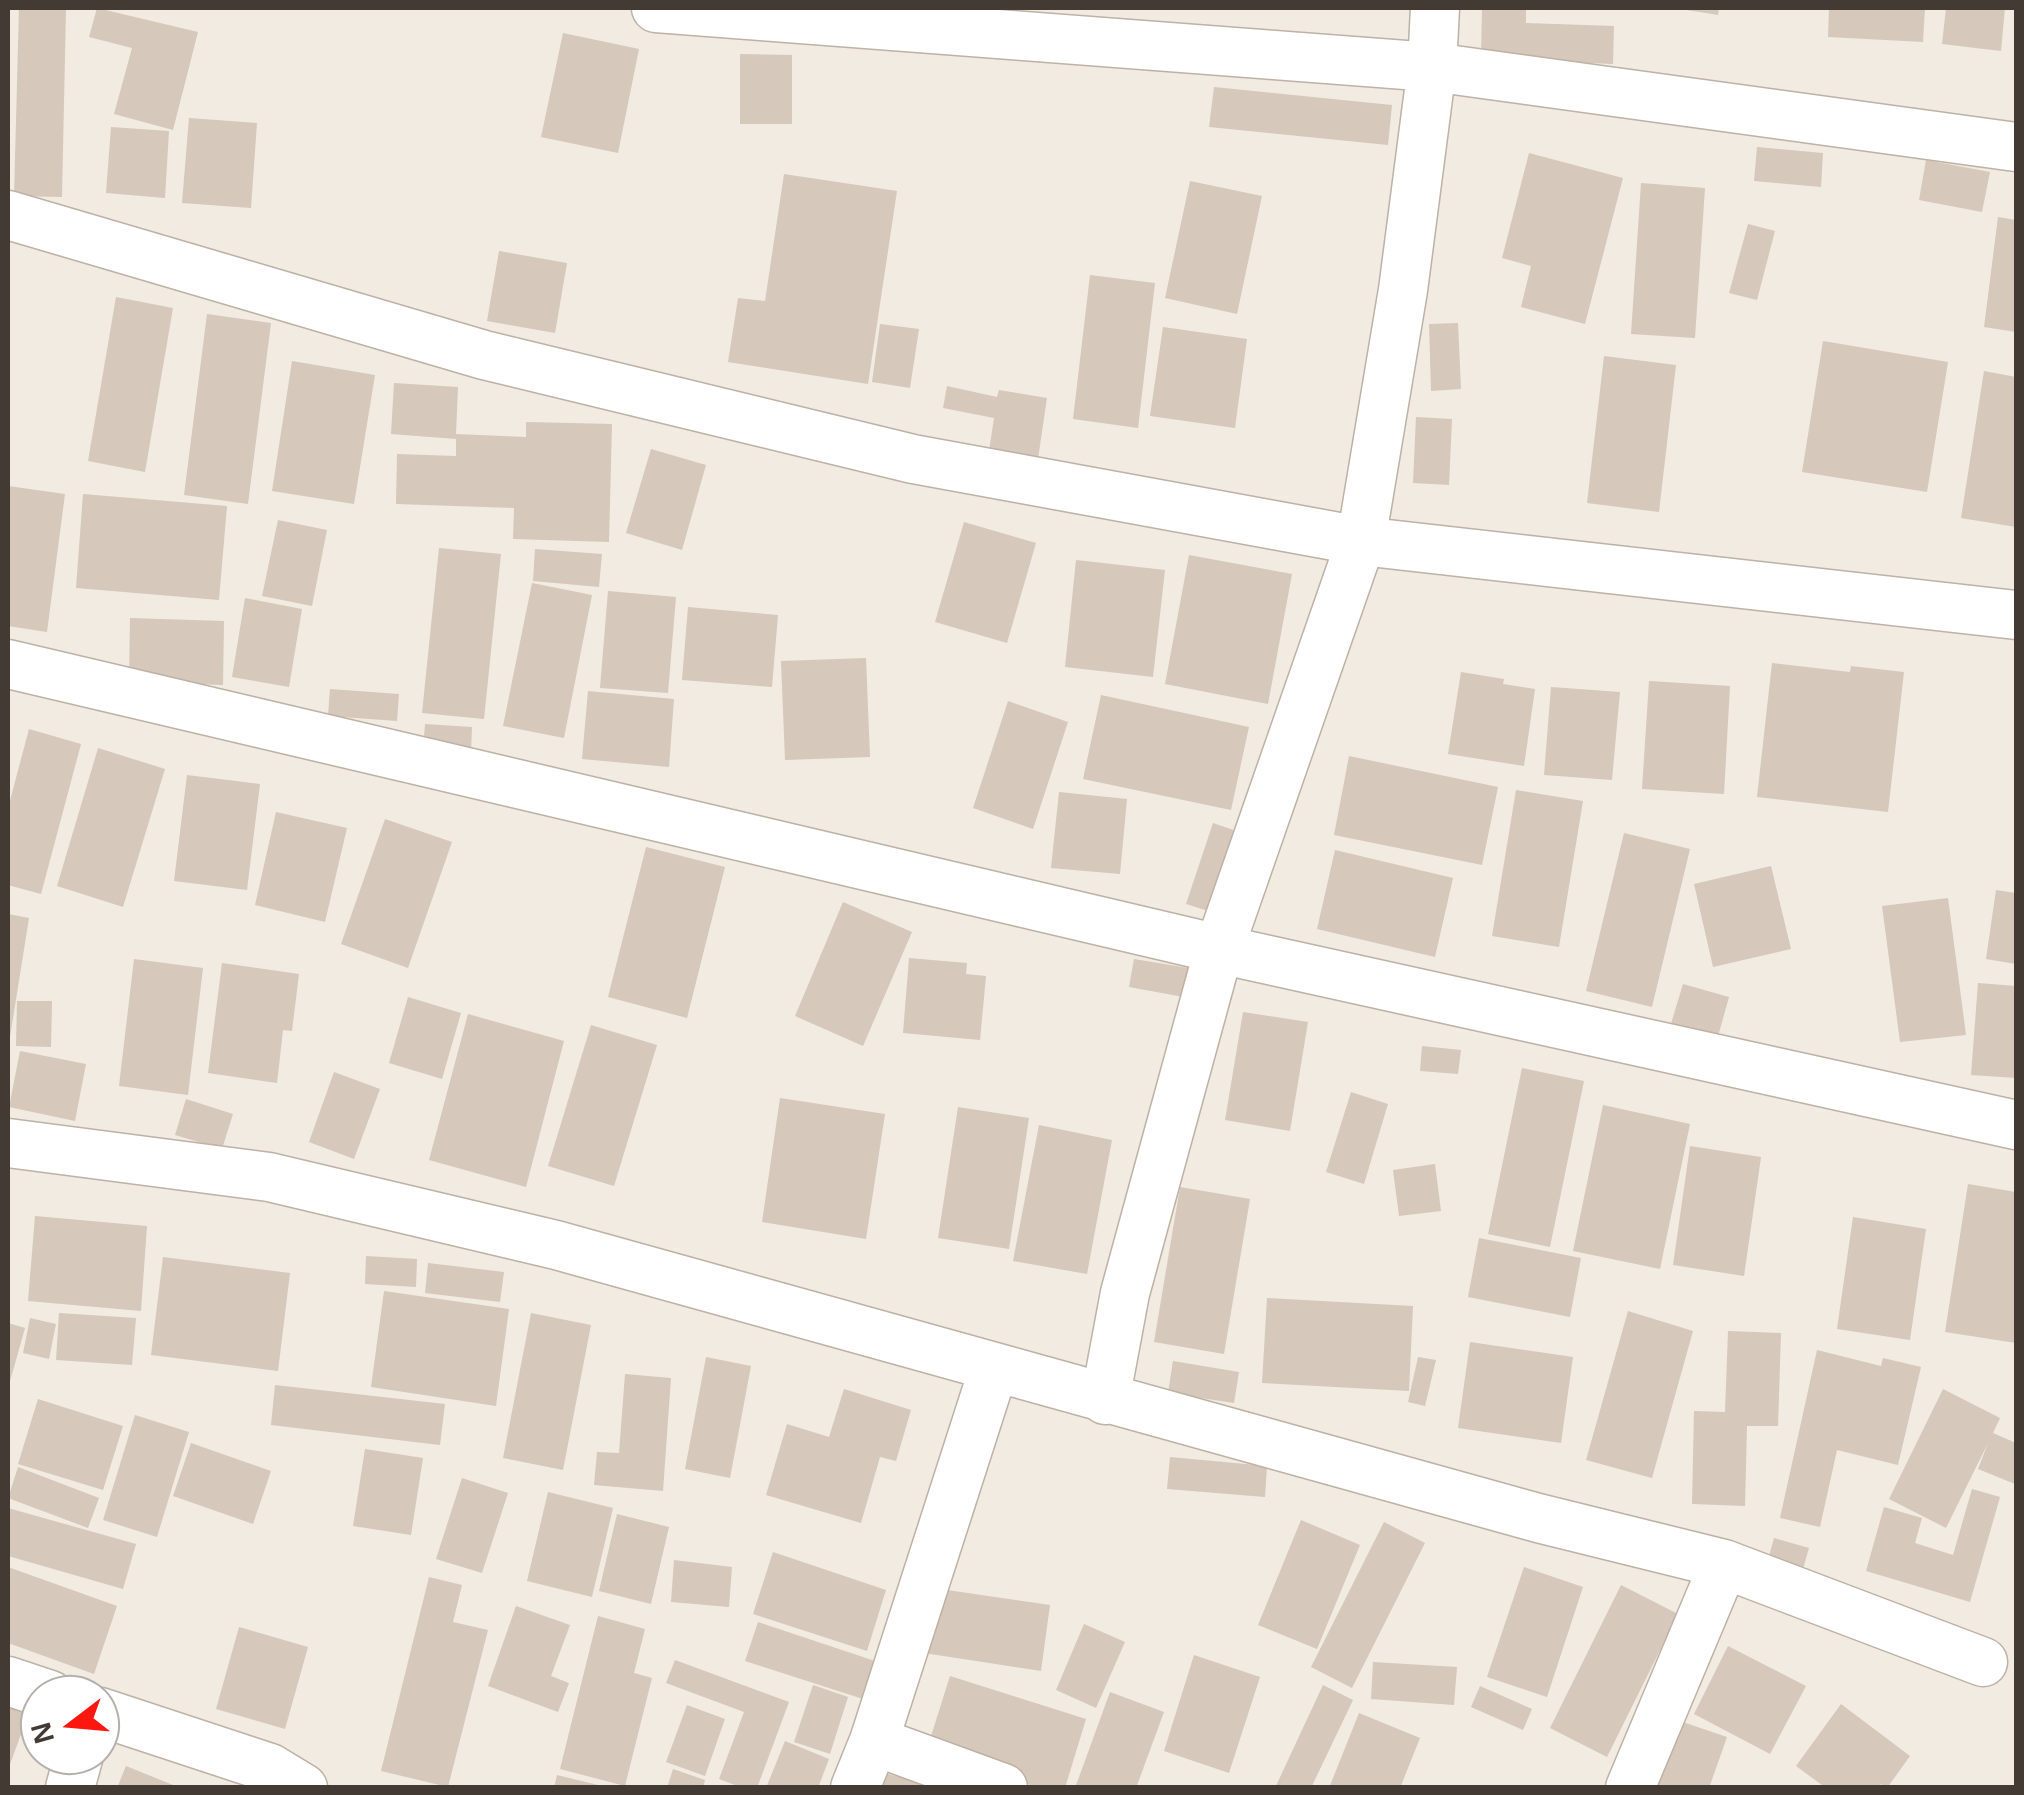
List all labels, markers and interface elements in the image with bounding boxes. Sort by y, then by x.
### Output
north arrow [20,1675,120,1775]
text: N [25,1719,60,1747]

